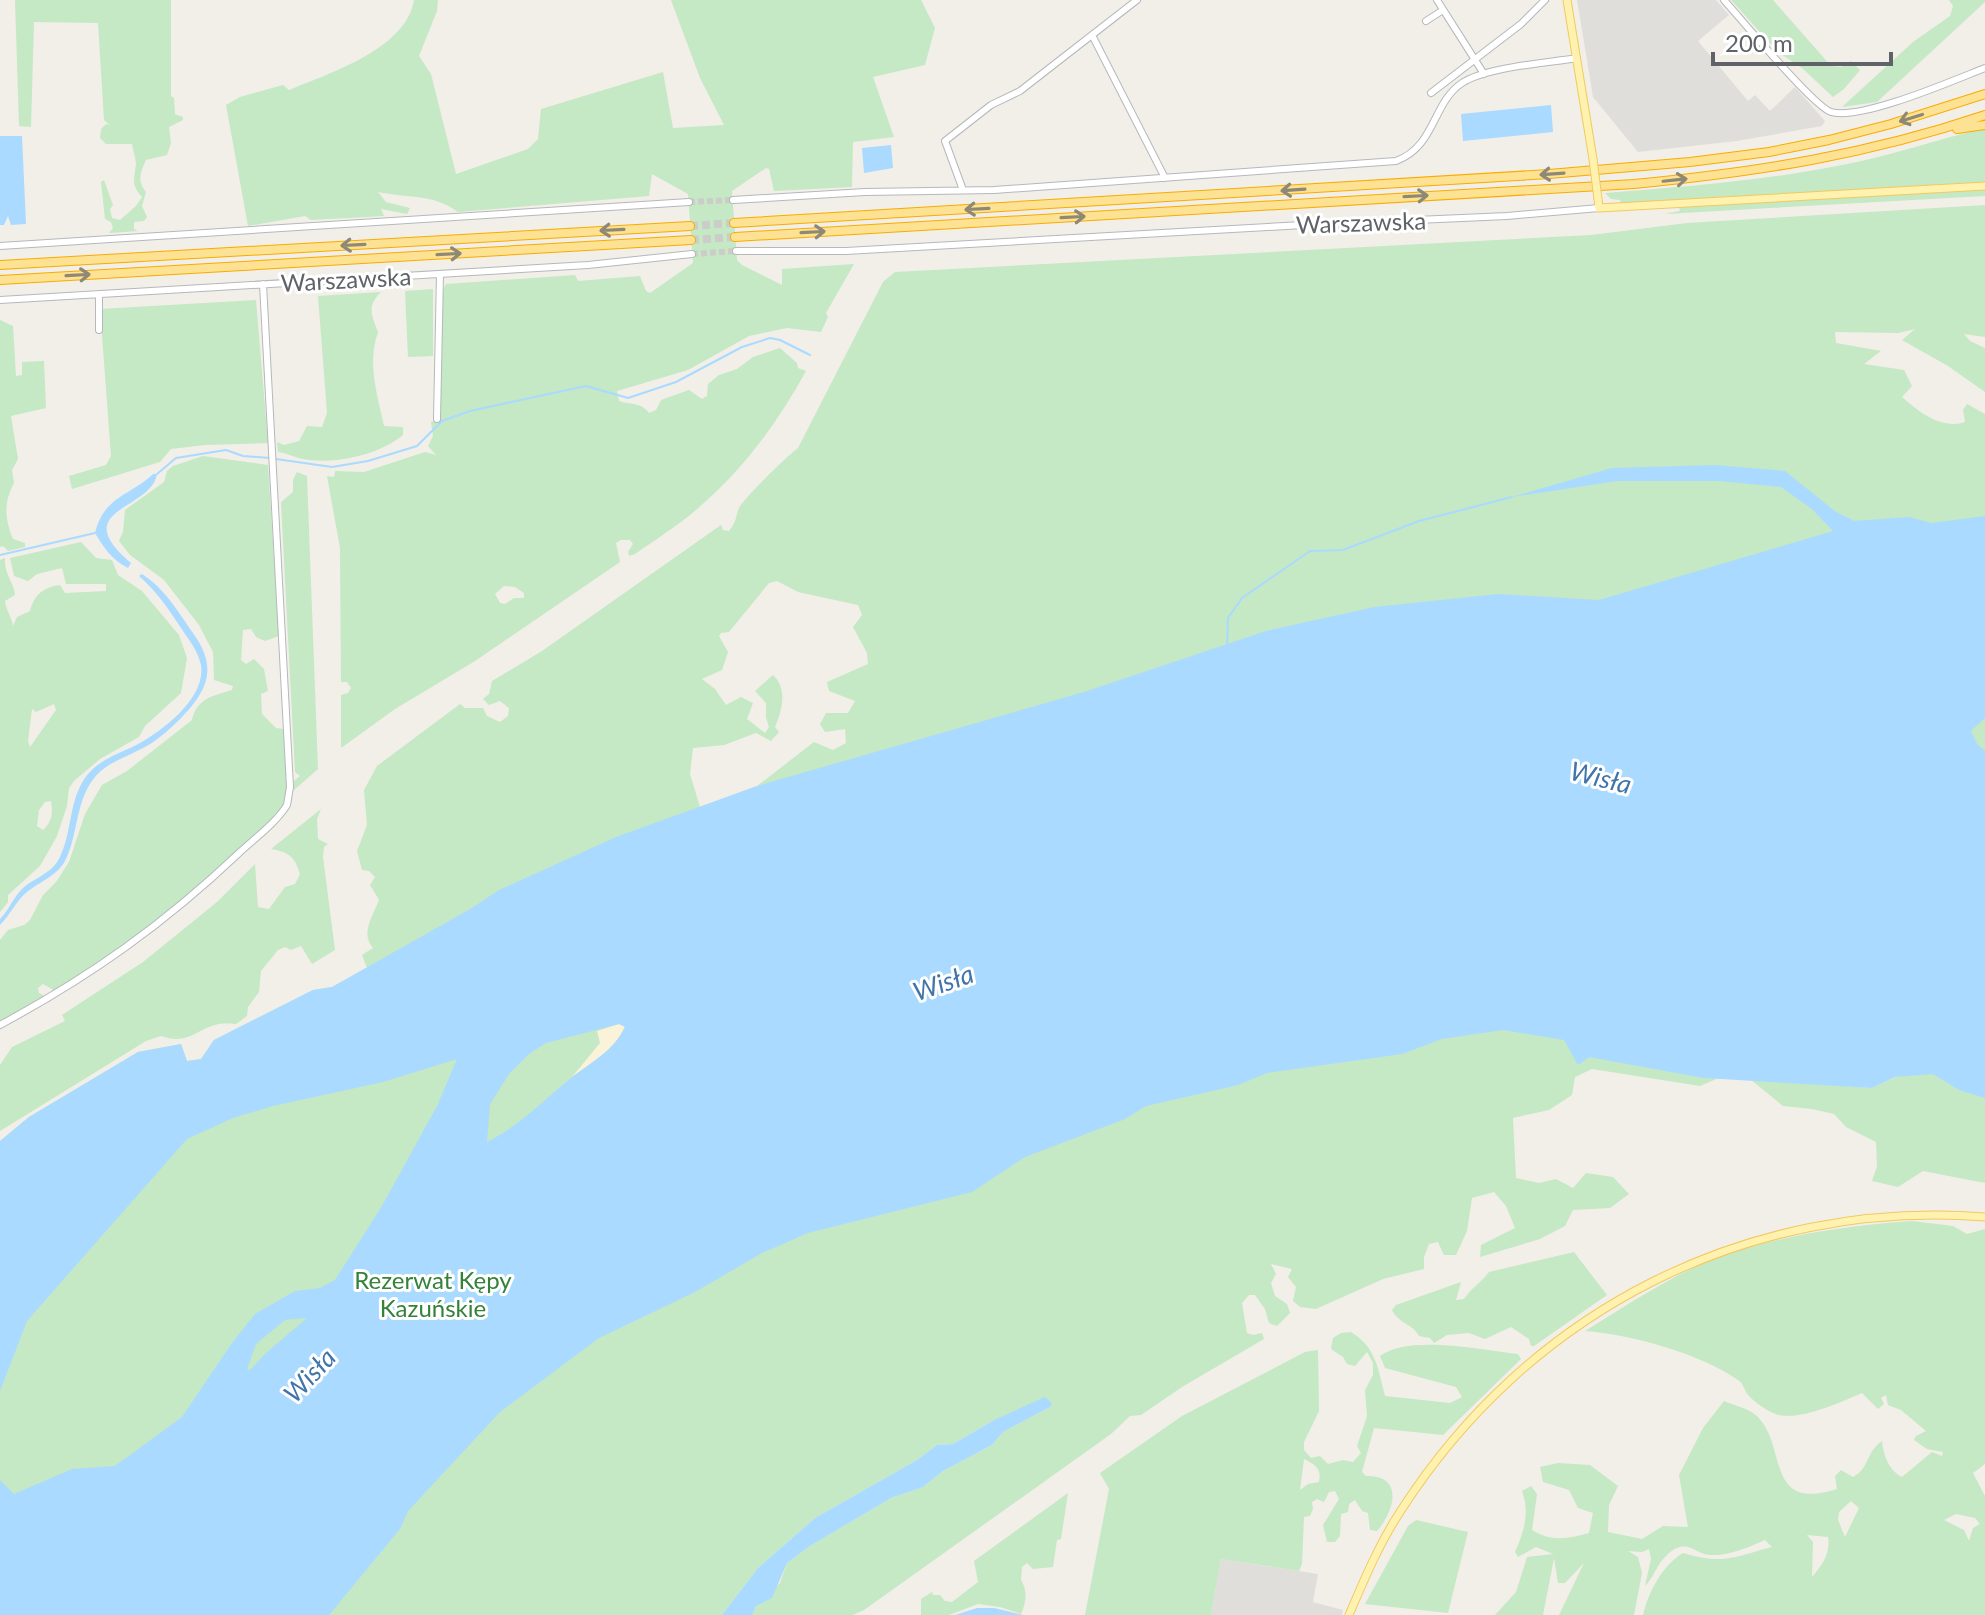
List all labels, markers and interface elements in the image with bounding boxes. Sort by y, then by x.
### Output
scale bar [1713,16,1891,66]
text: 200 m [1725,28,1793,57]
one-way arrow [1899,112,1924,126]
one-way arrow [1539,167,1566,182]
one-way arrow [1661,172,1688,187]
one-way arrow [1280,183,1307,198]
one-way arrow [1402,189,1429,204]
one-way arrow [964,202,991,217]
street label: Warszawska [1295,205,1427,239]
one-way arrow [1059,209,1086,224]
one-way arrow [599,223,626,238]
one-way arrow [799,225,826,240]
one-way arrow [340,238,367,253]
one-way arrow [435,246,462,261]
street label: Warszawska [280,261,412,297]
one-way arrow [64,268,91,283]
water label: Wisła [1567,754,1635,800]
water label: Wisła [908,957,978,1007]
park label: Rezerwat Kępy Kazuńskie [354,1265,512,1322]
water label: Wisła [276,1341,342,1409]

